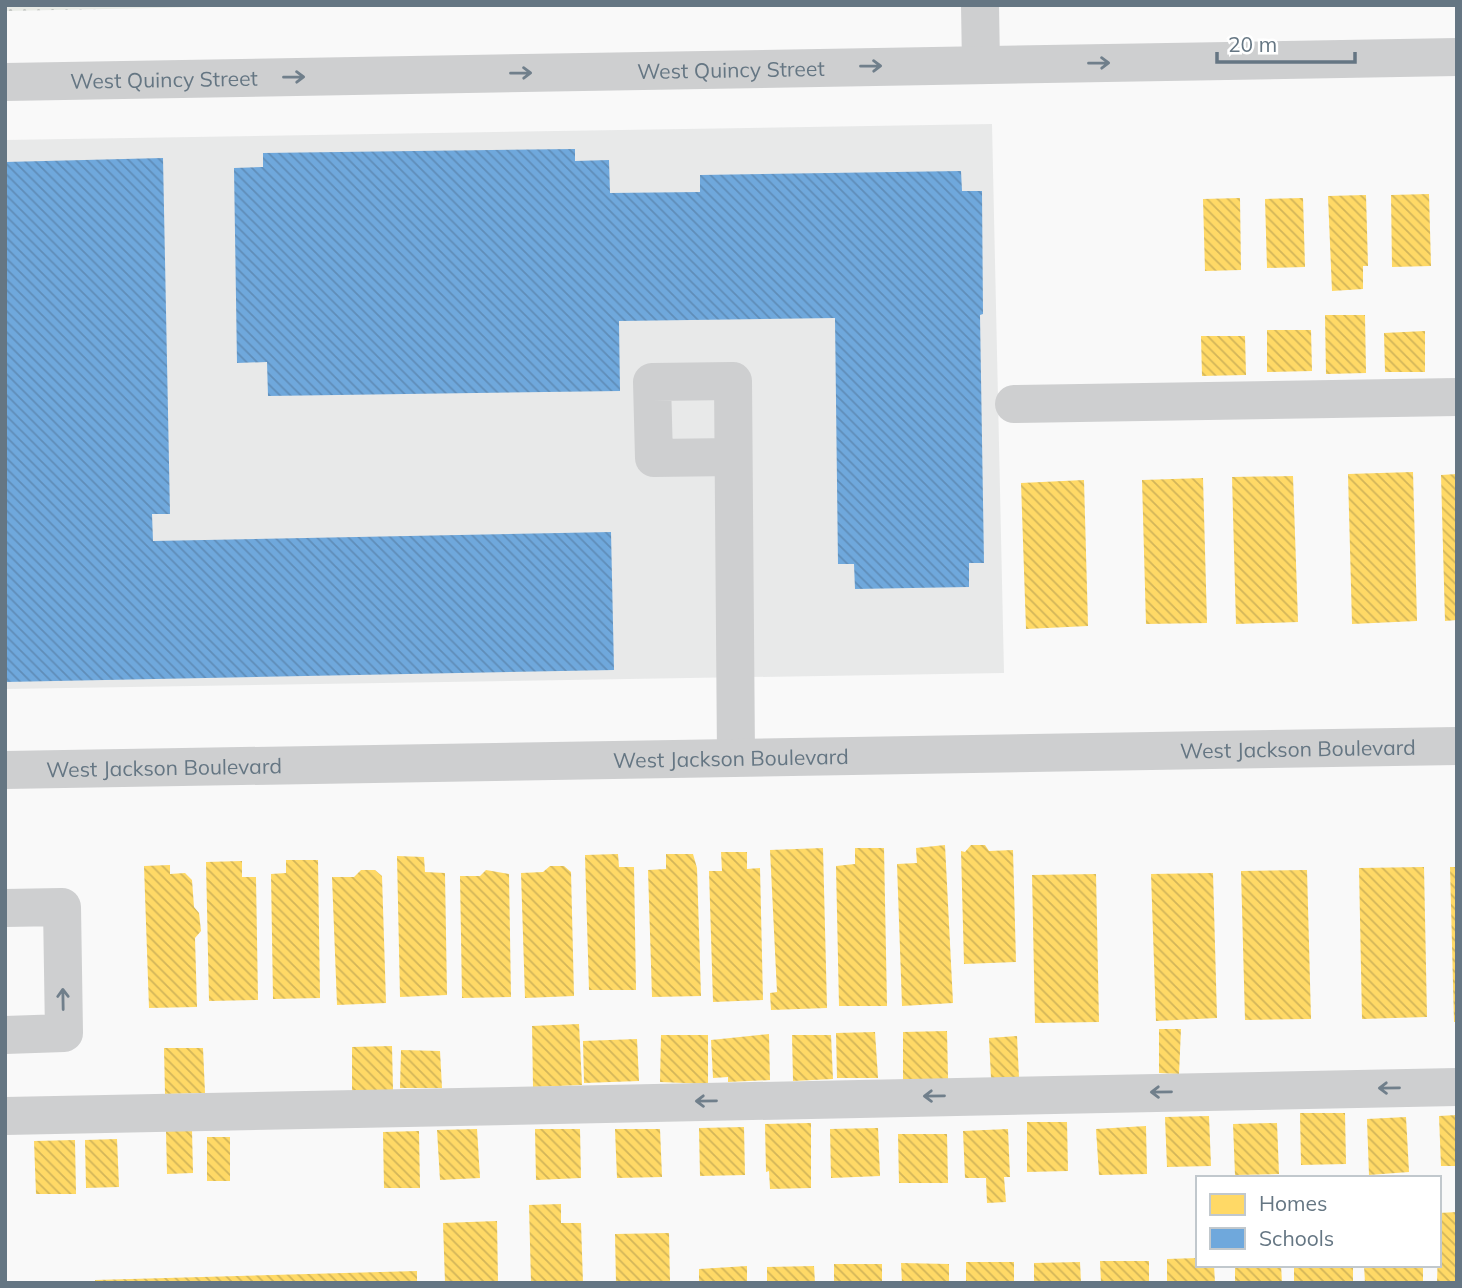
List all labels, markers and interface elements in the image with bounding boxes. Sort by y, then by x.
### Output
scale bar [1217,21,1355,65]
text: 20 m [1228,31,1277,57]
street label: West Quincy Street [637,55,825,84]
one-way arrow [1087,56,1110,69]
one-way arrow [860,60,883,73]
street label: West Quincy Street [70,65,258,94]
one-way arrow [510,66,533,80]
one-way arrow [282,70,305,83]
street label: West Jackson Boulevard [1180,734,1416,764]
street label: West Jackson Boulevard [613,743,849,773]
street label: West Jackson Boulevard [46,752,282,782]
one-way arrow [56,988,70,1011]
one-way arrow [1377,1081,1400,1095]
one-way arrow [1150,1085,1173,1099]
one-way arrow [922,1090,945,1103]
one-way arrow [695,1094,718,1108]
legend [1196,1176,1441,1267]
text: Homes [1259,1190,1327,1216]
text: Schools [1259,1225,1334,1251]

